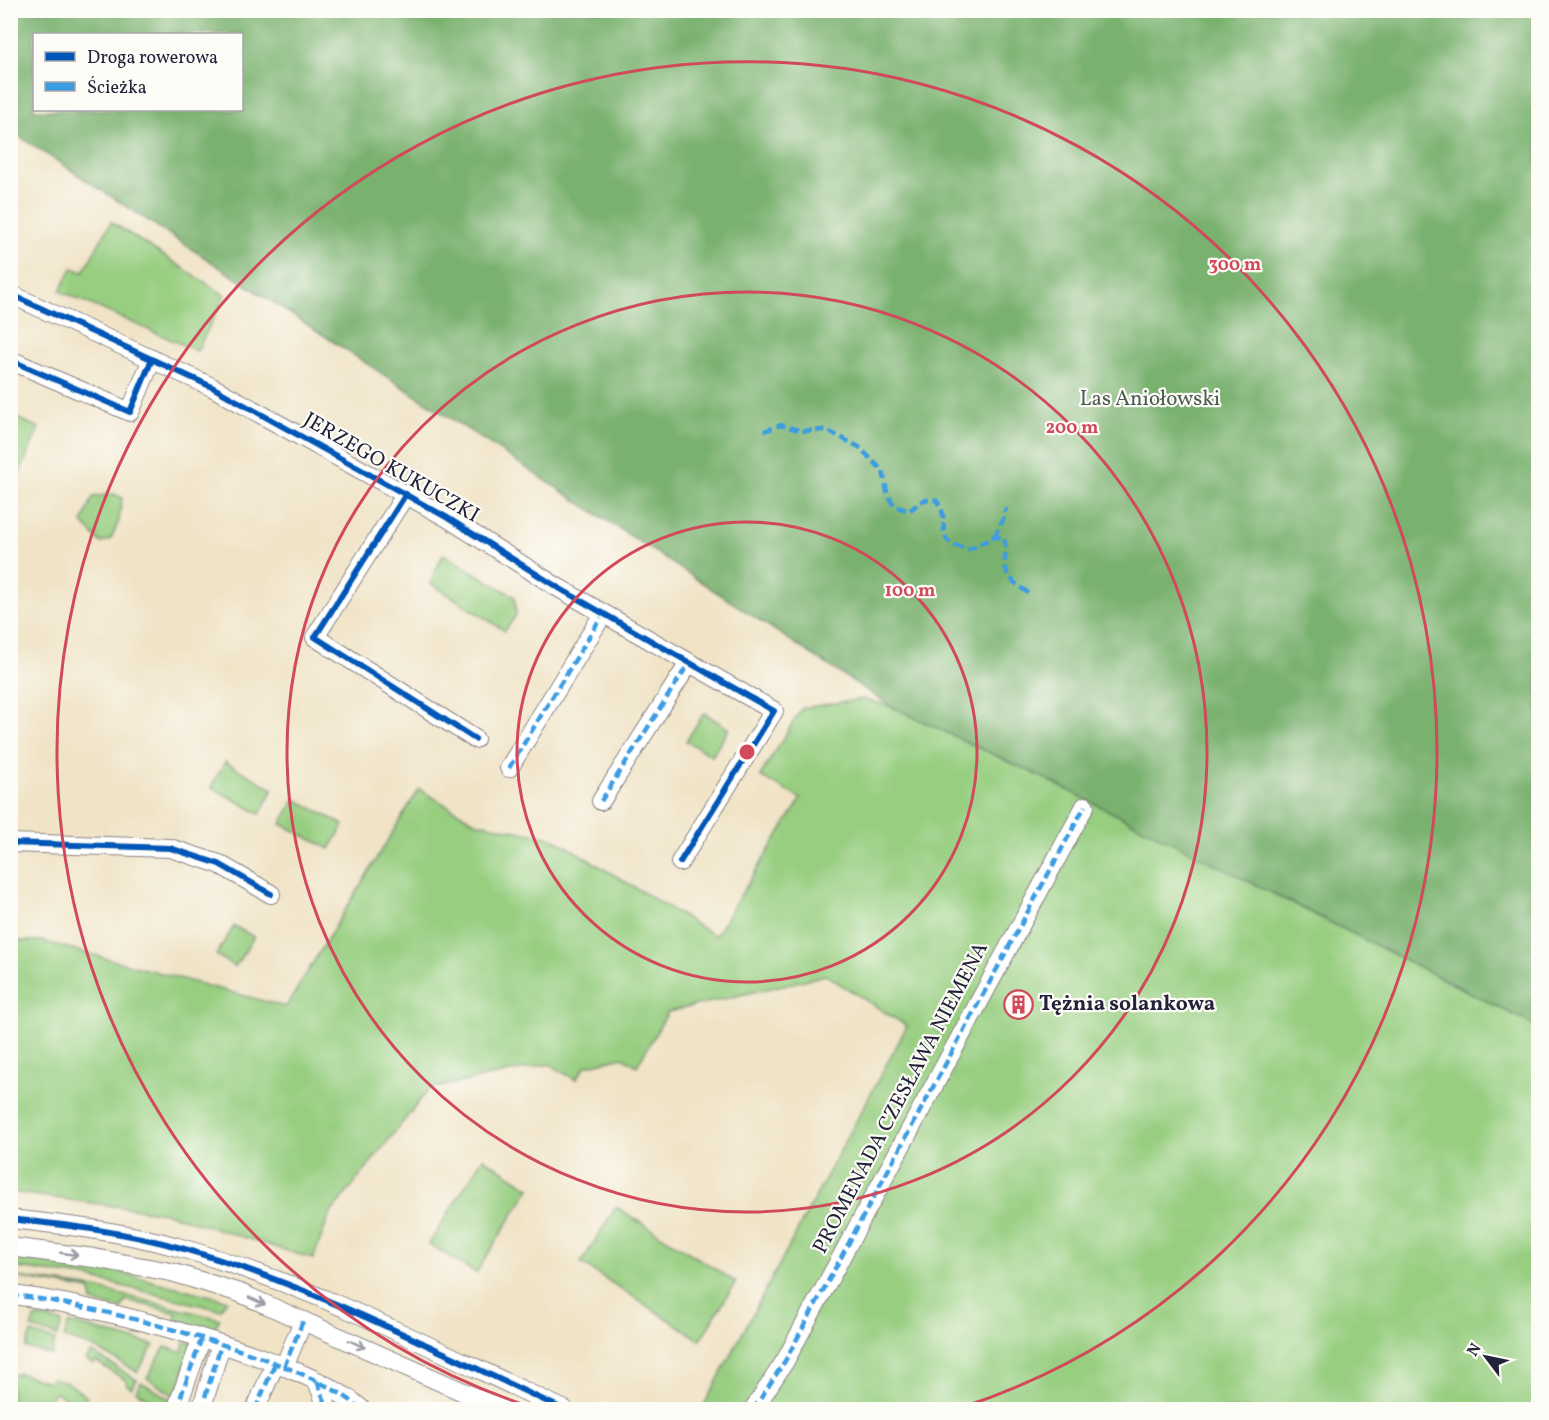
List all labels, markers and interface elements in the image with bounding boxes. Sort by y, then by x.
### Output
legend [33,33,243,111]
text: Droga rowerowa [87,46,218,71]
text: Ścieżka [87,76,147,101]
text: 300 m [1209,253,1261,278]
park label: Las Aniołowski [1080,385,1220,414]
street label: JERZEGO KUKUCZKI [298,406,484,530]
text: 200 m [1046,416,1098,441]
text: 100 m [885,579,935,604]
centre of rings [737,742,757,762]
street label: PROMENADA CZESŁAWA NIEMENA [806,937,996,1259]
building icon: Tężnia solankowa [1002,988,1034,1020]
place label: Tężnia solankowa [1039,990,1215,1019]
one-way arrow [58,1249,78,1260]
one-way arrow [248,1295,266,1307]
north arrow [1456,1327,1516,1387]
one-way arrow [347,1339,365,1350]
text: N [1463,1339,1488,1361]

